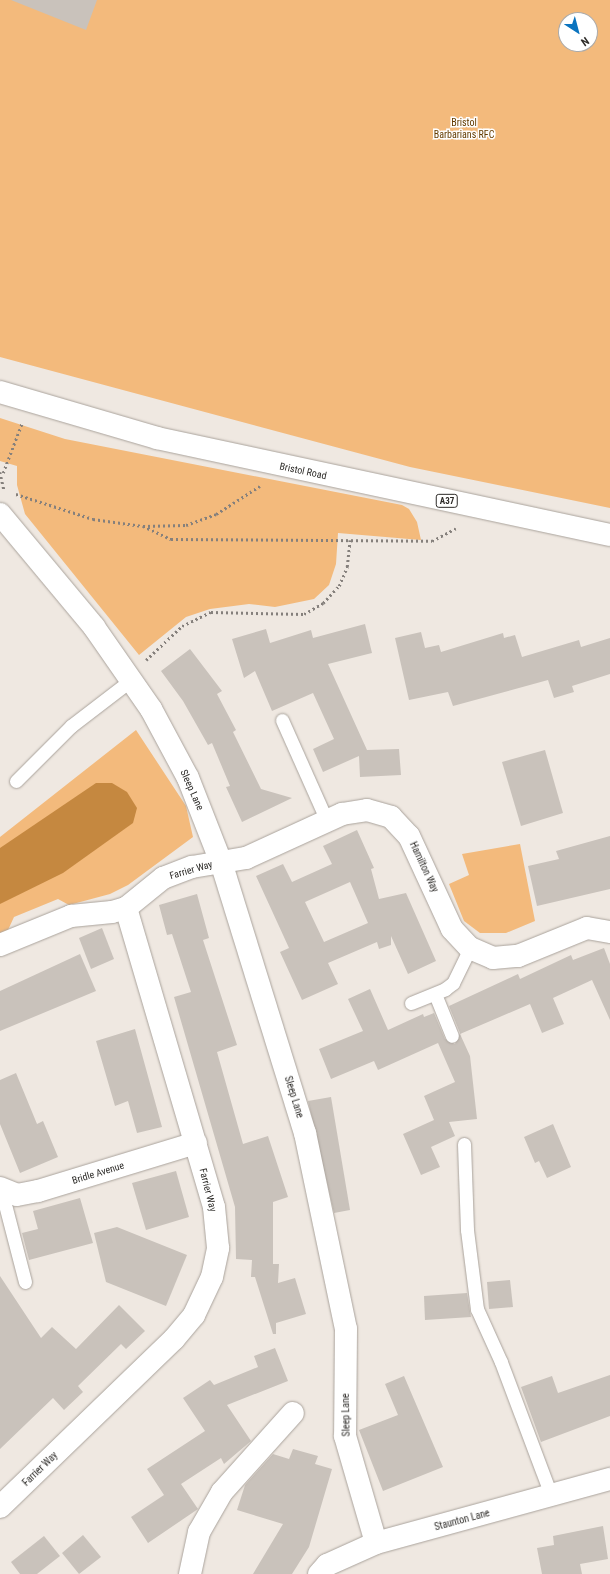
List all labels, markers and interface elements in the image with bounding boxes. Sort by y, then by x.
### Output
north arrow [558,12,598,52]
text: N [578,34,591,49]
park label: Bristol Barbarians RFC [434,116,494,140]
street label: Bristol Road [278,460,328,482]
road number: A37 [435,494,459,508]
street label: Sleep Lane [178,768,206,812]
street label: Hamilton Way [407,840,441,894]
street label: Farrier Way [168,858,214,882]
street label: Sleep Lane [282,1075,306,1119]
street label: Bridle Avenue [71,1159,125,1187]
street label: Farrier Way [197,1167,219,1213]
street label: Sleep Lane [340,1393,352,1437]
street label: Farrier Way [20,1449,60,1489]
street label: Staunton Lane [433,1507,491,1533]

